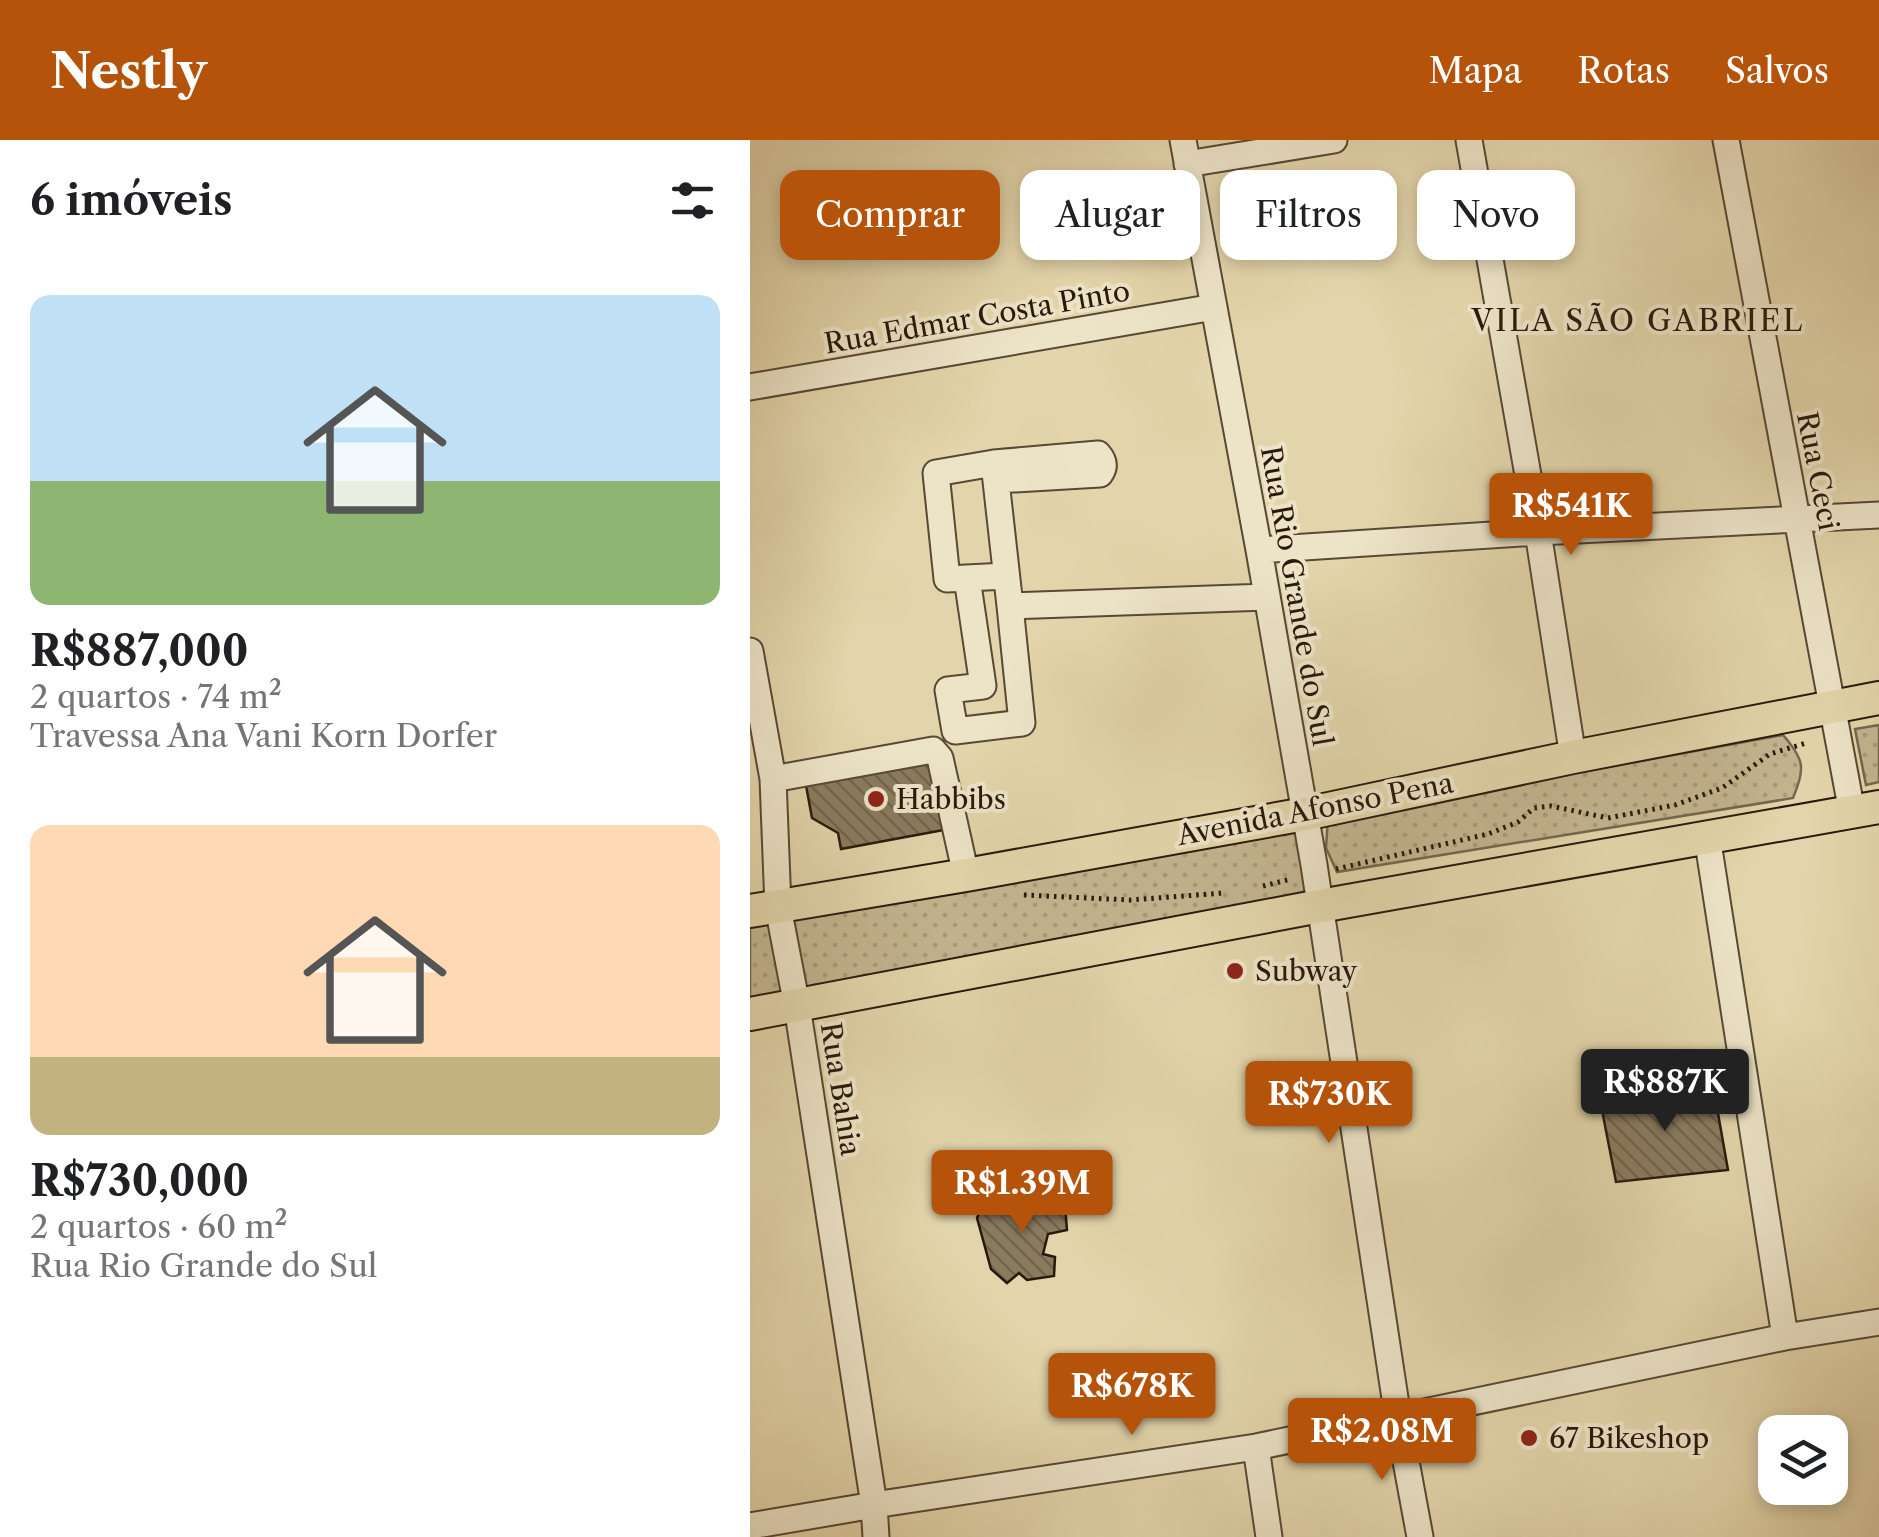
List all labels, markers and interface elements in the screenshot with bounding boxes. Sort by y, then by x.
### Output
text: Nestly [50,41,207,100]
text: Mapa [1429,49,1522,92]
text: Rotas [1577,49,1670,92]
text: Salvos [1725,49,1829,92]
chip: Comprar [780,170,1000,260]
chip: Alugar [1020,170,1200,260]
chip: Filtros [1220,170,1397,260]
chip: Novo [1417,170,1575,260]
icon: filters [665,173,720,228]
text: 6 imóveis [30,174,233,226]
street label: Rua Edmar Costa Pinto [822,273,1132,361]
district label: VILA SÃO GABRIEL [1470,302,1805,339]
icon: home [285,360,465,540]
street label: Rua Ceci [1790,409,1846,533]
street label: Rua Rio Grande do Sul [1254,443,1340,749]
pin: R$541K [1490,473,1652,558]
text: R$541K [1511,486,1631,525]
text: R$887,000 [30,625,248,677]
text: 2 quartos · 74 m² [30,677,282,716]
text: Travessa Ana Vani Korn Dorfer [30,716,497,755]
street label: Avenida Afonso Pena [1173,765,1456,853]
place label: Habbibs [896,782,1006,816]
marker: Habbibs [865,788,887,810]
icon: home [285,890,465,1070]
place label: Subway [1255,954,1358,988]
marker: Subway [1224,960,1246,982]
street label: Rua Bahia [814,1020,868,1158]
pin: R$887K [1584,1049,1746,1134]
pin: R$730K [1248,1061,1410,1146]
text: R$887K [1603,1062,1727,1101]
text: R$730K [1267,1074,1391,1113]
pin: R$1.39M [930,1150,1114,1235]
text: R$730,000 [30,1155,249,1207]
text: R$1.39M [954,1163,1090,1202]
text: 2 quartos · 60 m² [30,1207,288,1246]
text: Rua Rio Grande do Sul [30,1246,377,1285]
pin: R$678K [1051,1353,1213,1438]
text: R$678K [1070,1366,1194,1405]
pin: R$2.08M [1290,1398,1474,1483]
text: R$2.08M [1310,1411,1454,1450]
map controls [1758,1415,1848,1505]
button: layers [1758,1415,1848,1505]
place label: 67 Bikeshop [1549,1421,1709,1455]
marker: 67 Bikeshop [1518,1427,1540,1449]

